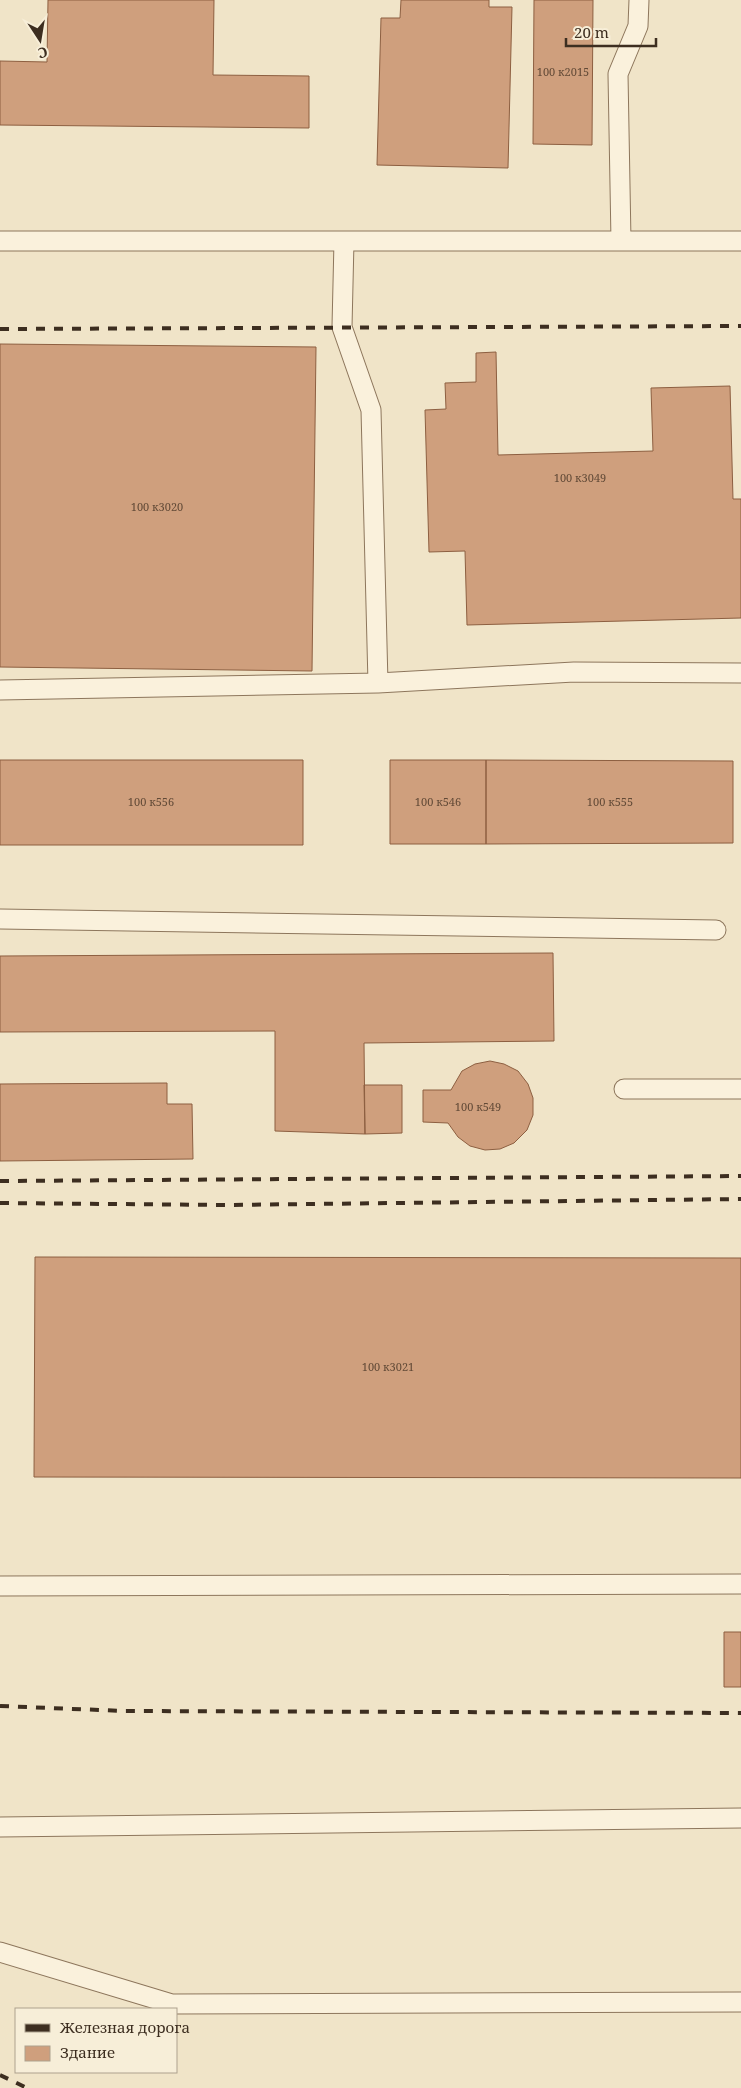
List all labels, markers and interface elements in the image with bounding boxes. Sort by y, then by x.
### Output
north arrow [15,15,65,65]
scale bar [566,15,656,47]
text: 20 m [574,22,609,42]
text: С [36,43,49,63]
house number: 100 к2015 [537,64,589,79]
house number: 100 к3049 [554,470,606,485]
house number: 100 к3020 [131,499,183,514]
house number: 100 к556 [128,794,174,809]
house number: 100 к546 [415,794,461,809]
house number: 100 к555 [587,794,633,809]
house number: 100 к549 [455,1099,501,1114]
house number: 100 к3021 [362,1359,414,1374]
legend [15,2008,178,2073]
text: Железная дорога [59,2017,190,2037]
text: Здание [60,2042,115,2062]

